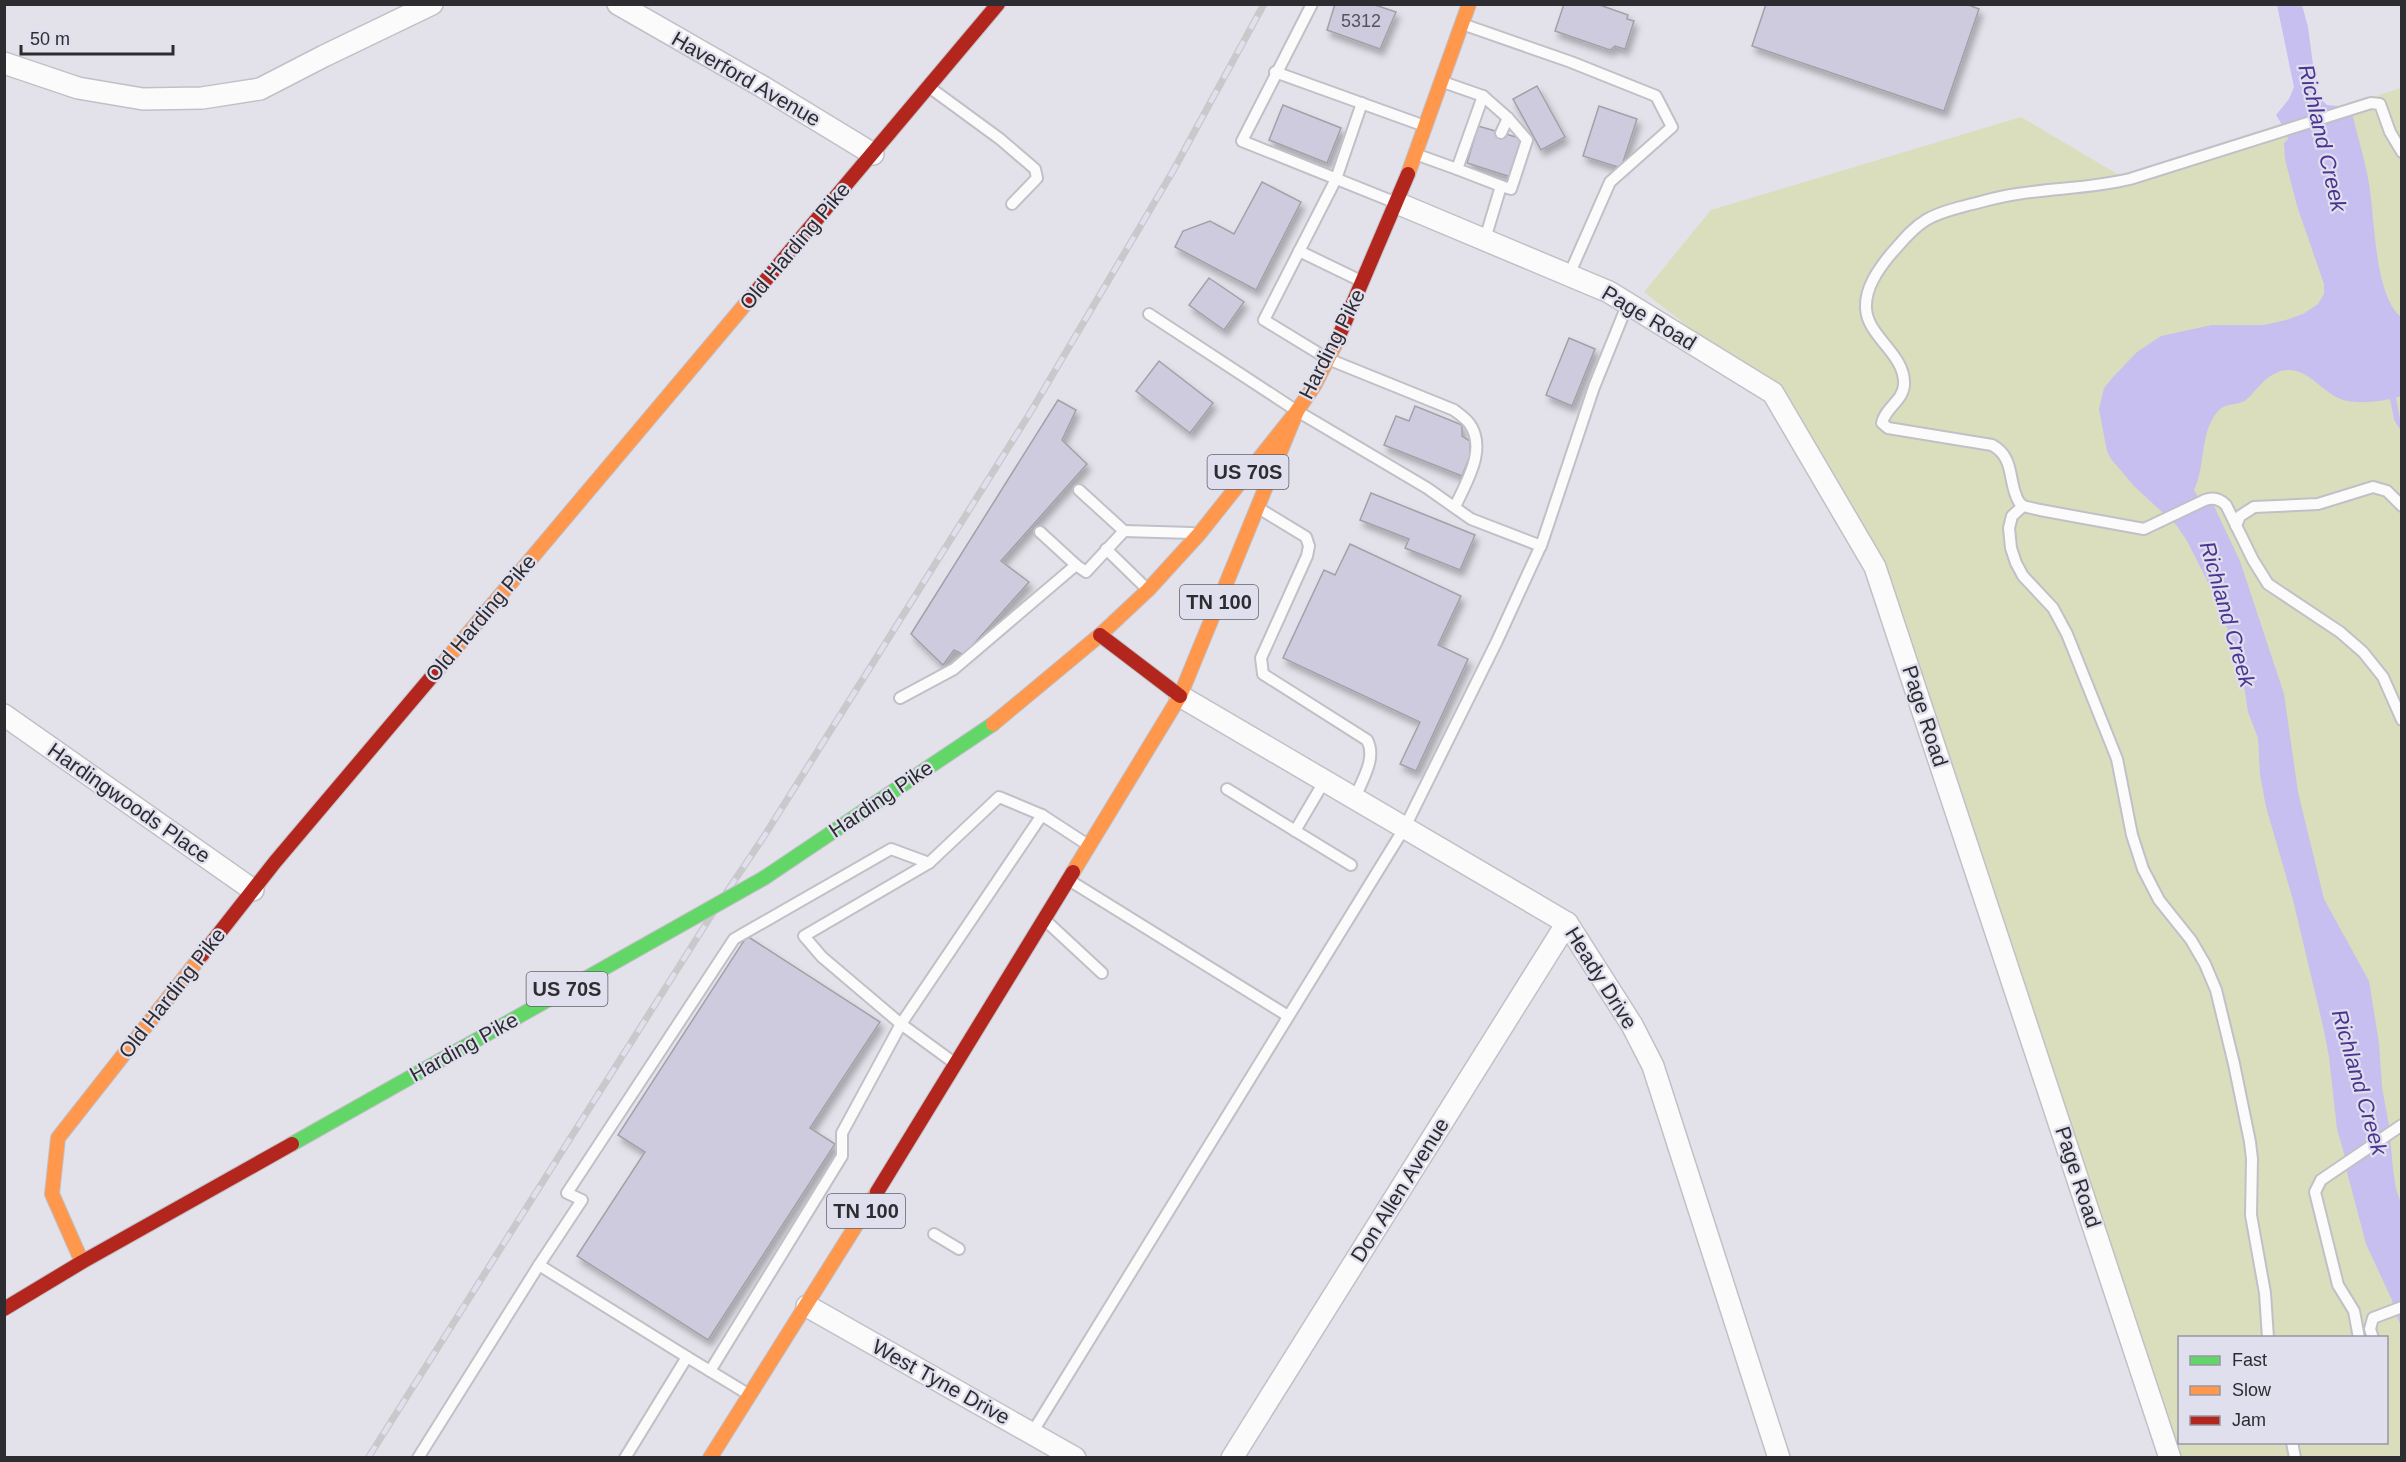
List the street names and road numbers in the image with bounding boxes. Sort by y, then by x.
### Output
street label: Haverford Avenue [668,27,825,130]
street label: Old Harding Pike [735,177,854,314]
street label: Page Road [1598,281,1700,354]
street label: Harding Pike [1294,285,1369,403]
road number: US 70S [1208,455,1288,489]
street label: Old Harding Pike [421,549,540,686]
road number: TN 100 [1180,585,1258,619]
street label: Page Road [1898,662,1953,769]
street label: Hardingwoods Place [44,738,215,867]
street label: Harding Pike [824,755,937,842]
street label: Old Harding Pike [114,923,230,1062]
street label: Heady Drive [1561,923,1642,1033]
road number: US 70S [526,972,608,1006]
street label: Harding Pike [406,1007,522,1086]
street label: Don Allen Avenue [1346,1113,1453,1266]
street label: Page Road [2051,1123,2106,1230]
road number: TN 100 [827,1194,905,1228]
street label: West Tyne Drive [869,1334,1014,1429]

